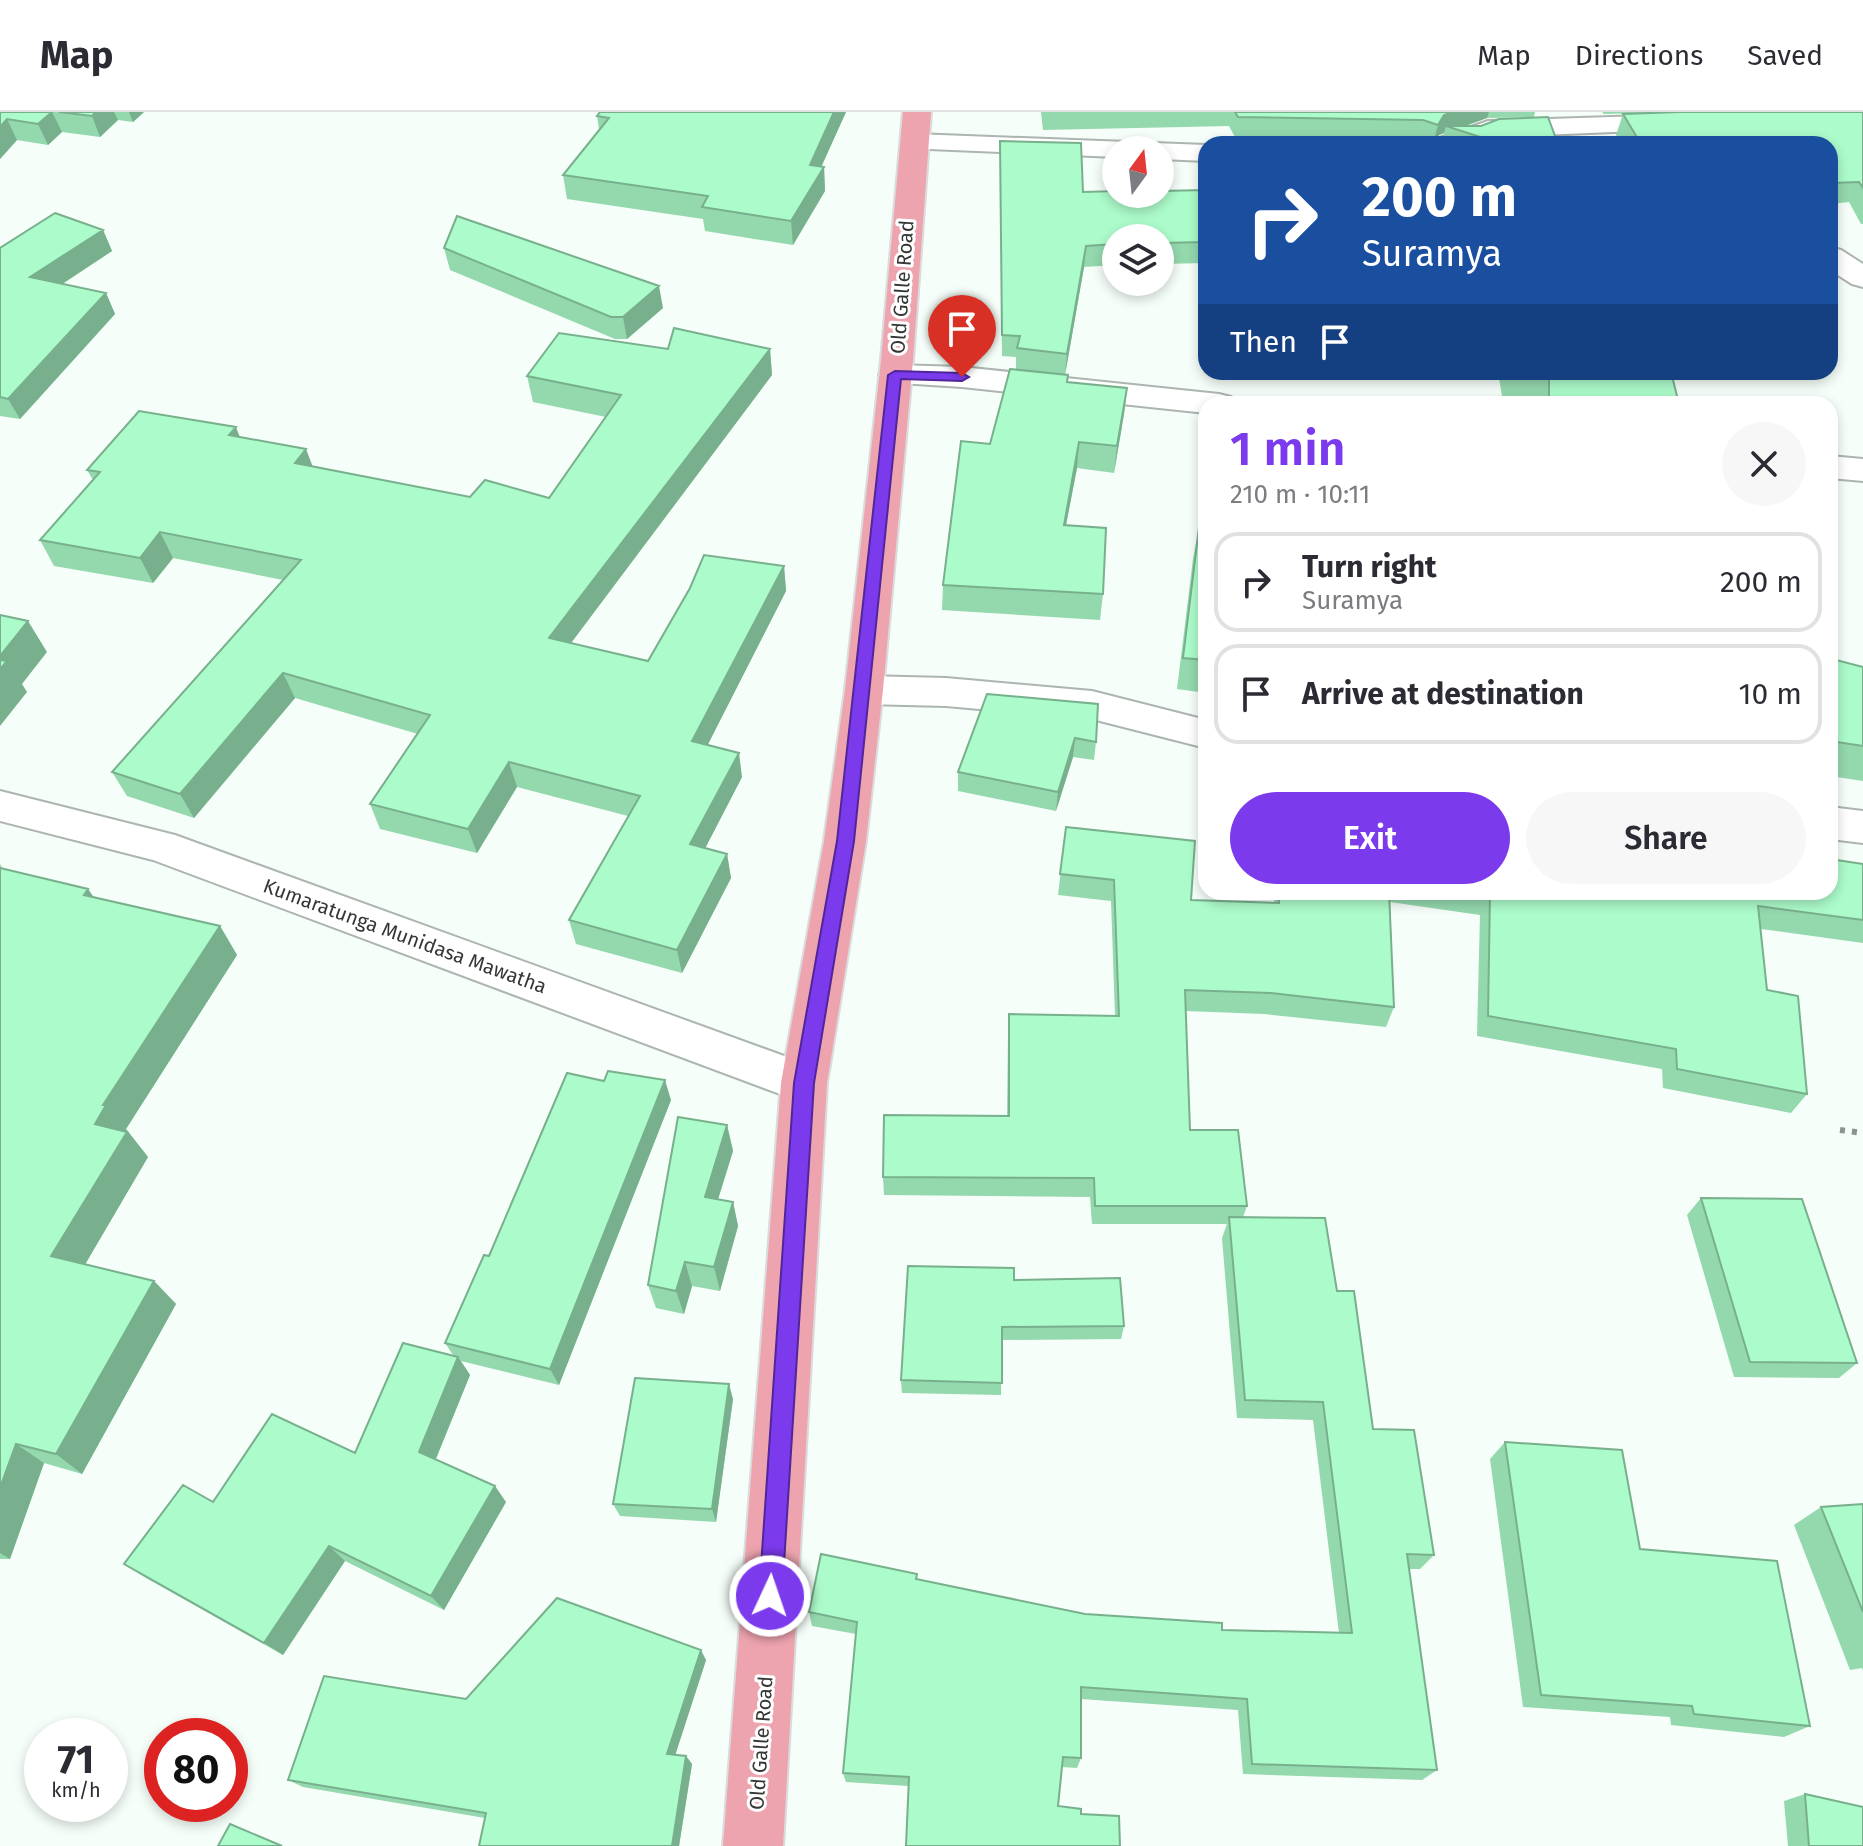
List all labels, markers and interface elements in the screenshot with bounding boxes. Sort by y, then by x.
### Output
text: Map [40,32,113,78]
text: Map [1477,39,1531,72]
text: Directions [1575,39,1703,72]
text: Saved [1747,39,1823,72]
north arrow [1102,136,1174,208]
map controls [1102,136,1174,296]
text: 200 m [1362,164,1517,231]
icon: right [1230,168,1334,272]
street label: Old Galle Road [885,219,919,355]
button: layers [1102,224,1174,296]
text: Suramya [1362,232,1502,276]
pin [928,295,996,377]
icon: arrive [940,307,984,351]
icon: arrive [1313,320,1357,364]
text: Then [1230,324,1297,360]
text: 1 min [1230,420,1346,478]
button: close [1722,422,1806,506]
text: 210 m · 10:11 [1230,479,1370,510]
text: Turn right [1302,549,1437,585]
icon: right [1234,560,1278,604]
text: 200 m [1720,564,1802,600]
text: Suramya [1302,585,1403,616]
icon: arrive [1234,672,1278,716]
text: Arrive at destination [1302,676,1584,712]
text: 10 m [1739,676,1802,712]
button: Exit [1230,792,1510,884]
button: Share [1526,792,1806,884]
street label: Kumaratunga Munidasa Mawatha [260,873,550,999]
position arrow [728,1554,812,1638]
street label: Old Galle Road [744,1675,778,1811]
speed limit sign: 80 [144,1718,248,1822]
text: 71 [58,1736,94,1784]
text: km/h [51,1778,101,1802]

